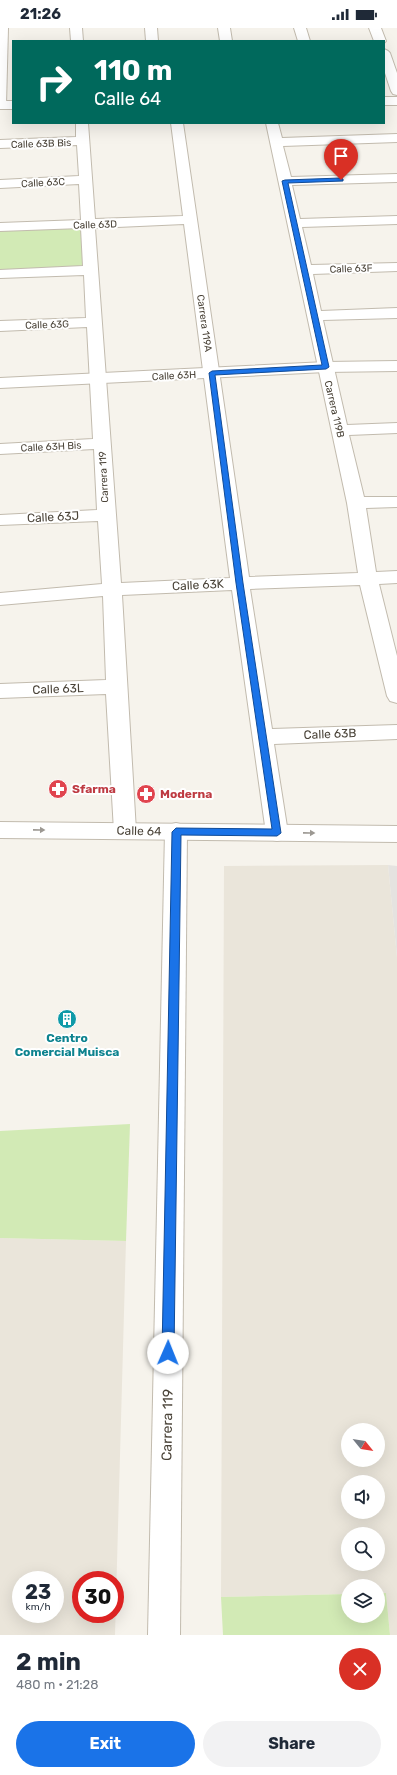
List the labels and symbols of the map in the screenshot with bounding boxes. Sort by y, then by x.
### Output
street label: Calle 63B Bis [11,137,71,151]
pin [324,139,358,180]
street label: Calle 63C [21,176,66,190]
street label: Calle 63D [73,218,117,232]
street label: Calle 63F [329,262,373,276]
street label: Carrera 119A [194,294,214,353]
street label: Calle 63G [25,318,69,332]
street label: Calle 63H [152,369,196,383]
street label: Carrera 119B [322,380,346,439]
street label: Calle 63H Bis [20,439,82,455]
street label: Carrera 119 [97,451,111,503]
street label: Calle 63J [27,509,79,525]
street label: Calle 63K [172,577,225,593]
street label: Calle 63L [32,681,84,697]
street label: Calle 63B [303,726,357,742]
pharmacy icon: Sfarma [47,778,69,800]
place label: Sfarma [72,782,116,796]
pharmacy icon: Moderna [135,783,157,805]
place label: Moderna [160,787,212,801]
street label: Calle 64 [116,824,162,838]
one-way arrow [33,827,46,833]
one-way arrow [303,830,316,836]
building icon: Centro Comercial Muisca [56,1008,78,1030]
place label: Centro Comercial Muisca [15,1031,119,1059]
position arrow [147,1332,189,1374]
street label: Carrera 119 [158,1389,177,1461]
north arrow [341,1423,385,1467]
speed limit sign: 30 [72,1571,124,1623]

